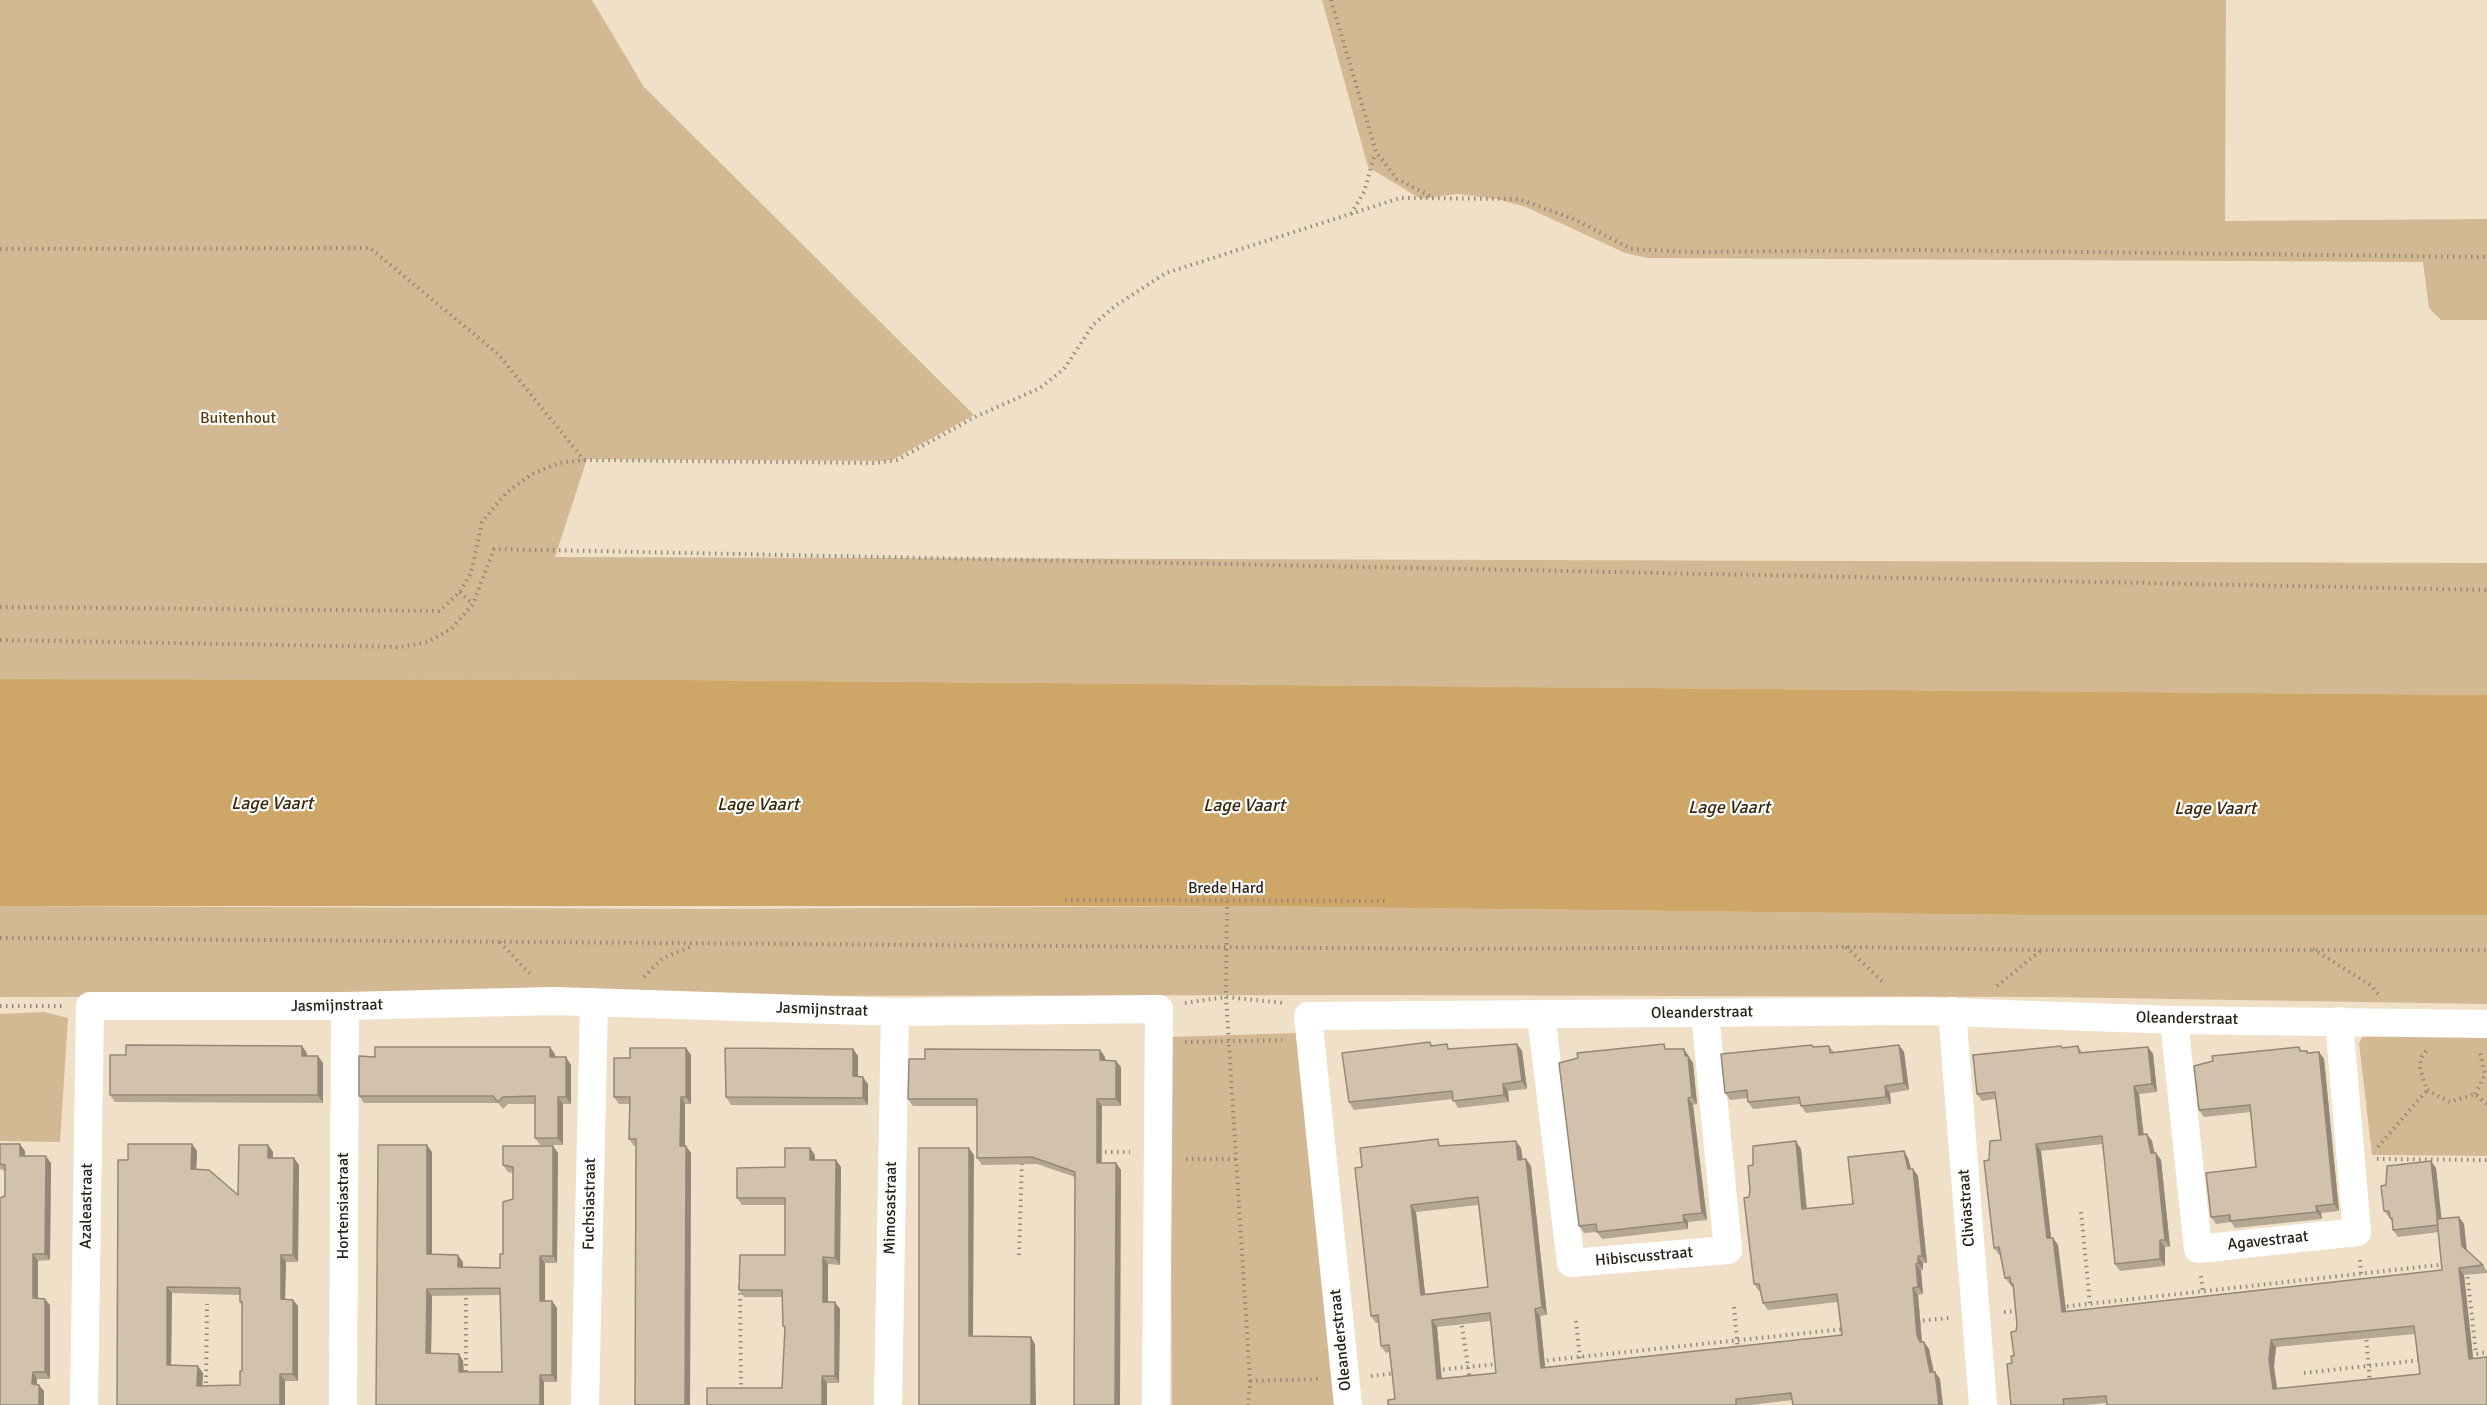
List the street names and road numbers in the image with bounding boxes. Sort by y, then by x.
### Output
street label: Brede Hard [1188,879,1264,899]
street label: Jasmijnstraat [291,996,383,1016]
street label: Jasmijnstraat [776,999,868,1021]
street label: Oleanderstraat [1651,1003,1753,1023]
street label: Oleanderstraat [2136,1009,2238,1029]
street label: Hortensiastraat [334,1152,354,1260]
street label: Fuchsiastraat [580,1158,600,1250]
street label: Mimosastraat [881,1161,901,1255]
street label: Azaleastraat [77,1163,97,1249]
street label: Cliviastraat [1955,1168,1979,1248]
street label: Agavestraat [2227,1227,2309,1255]
street label: Hibiscusstraat [1594,1243,1694,1271]
street label: Oleanderstraat [1326,1288,1356,1392]

